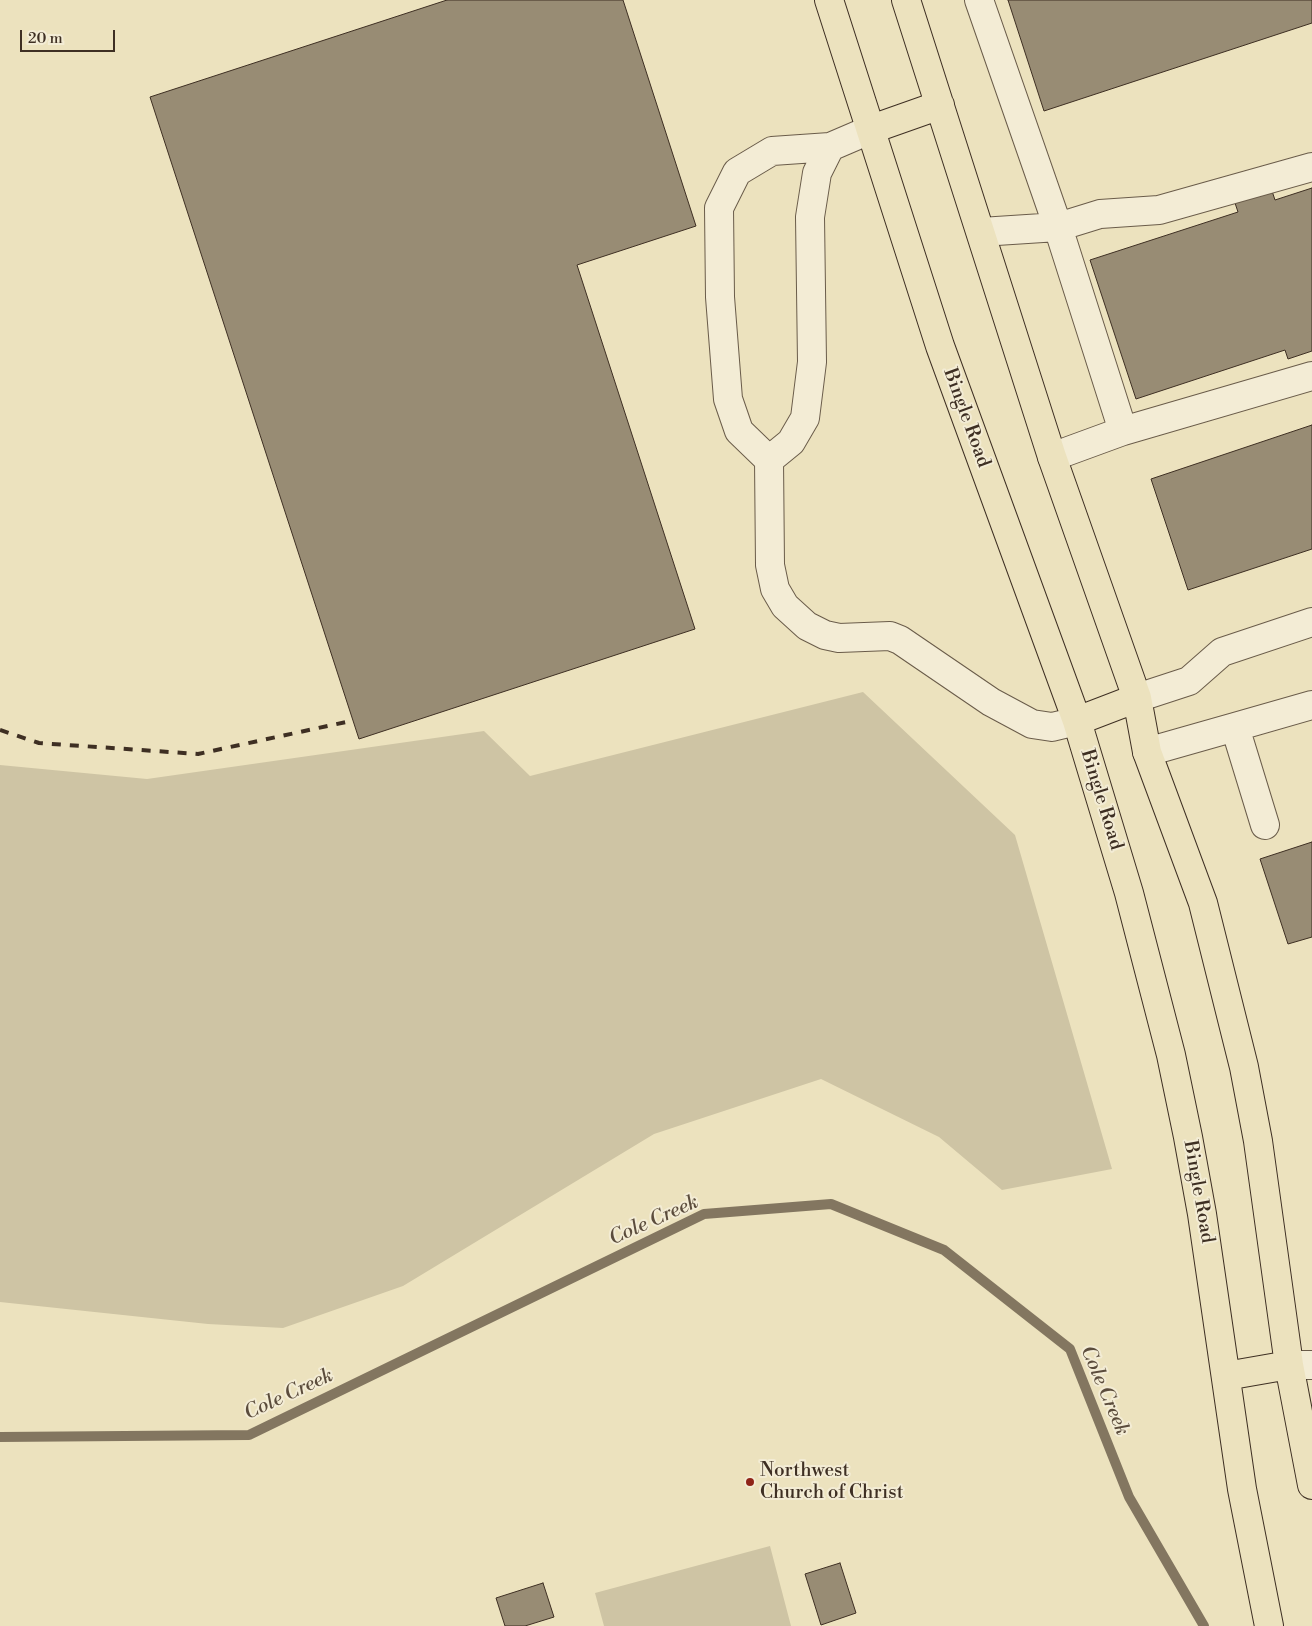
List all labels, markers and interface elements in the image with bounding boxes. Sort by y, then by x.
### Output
scale bar [22,20,118,52]
text: 20 m [28,29,63,48]
street label: Bingle Road [938,365,994,471]
street label: Bingle Road [1075,747,1127,853]
street label: Bingle Road [1178,1139,1218,1245]
water label: Cole Creek [606,1191,702,1251]
water label: Cole Creek [1074,1342,1134,1440]
water label: Cole Creek [241,1364,337,1426]
place label: Northwest Church of Christ [760,1460,903,1504]
marker: Northwest Church of Christ [744,1476,756,1488]

